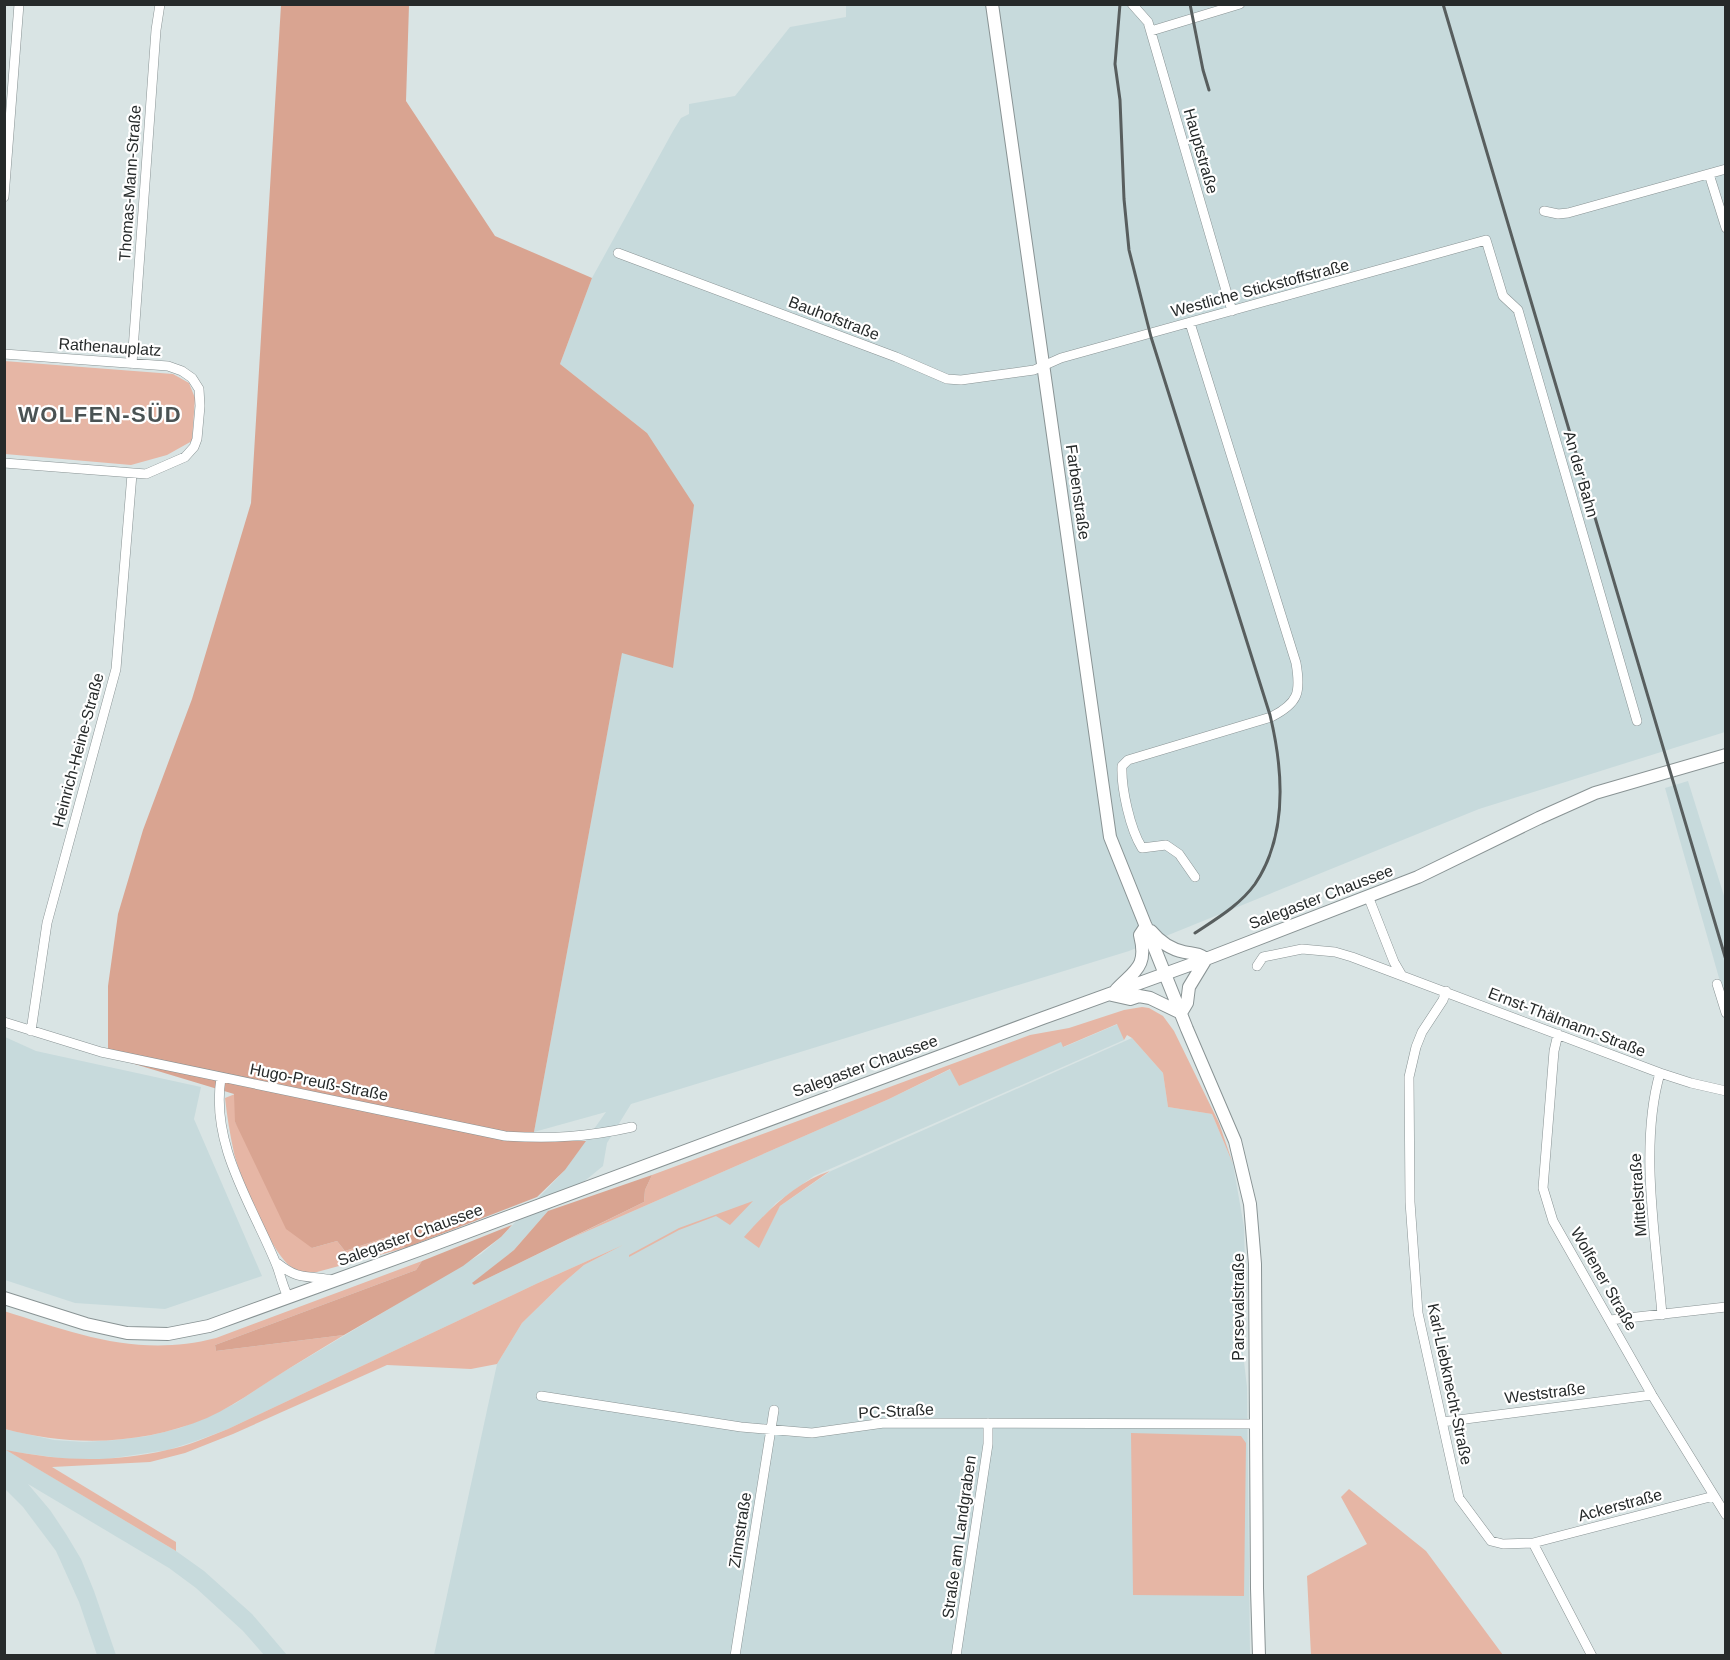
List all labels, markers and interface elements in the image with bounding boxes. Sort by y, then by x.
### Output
street label: Thomas-Mann-Straße [116,104,144,262]
street label: Hauptstraße [1181,106,1221,196]
street label: Westliche Stickstoffstraße [1169,256,1351,320]
street label: Bauhofstraße [786,293,882,343]
street label: Rathenauplatz [58,335,162,359]
district label: WOLFEN-SÜD [18,402,182,427]
street label: An der Bahn [1561,429,1601,519]
street label: Farbenstraße [1063,443,1093,541]
street label: Heinrich-Heine-Straße [49,671,107,829]
street label: Salegaster Chaussee [1247,862,1396,932]
street label: Ernst-Thälmann-Straße [1486,984,1648,1060]
street label: Salegaster Chaussee [790,1032,940,1100]
street label: Hugo-Preuß-Straße [248,1060,390,1104]
street label: Mittelstraße [1627,1153,1649,1237]
street label: Salegaster Chaussee [335,1201,485,1269]
street label: Wolfener Straße [1568,1224,1640,1334]
street label: Parsevalstraße [1230,1253,1247,1361]
street label: Karl-Liebknecht-Straße [1425,1302,1475,1466]
street label: Weststraße [1504,1380,1587,1406]
street label: PC-Straße [858,1401,934,1421]
street label: Straße am Landgraben [939,1454,979,1620]
street label: Ackerstraße [1576,1486,1664,1524]
street label: Zinnstraße [726,1491,754,1569]

